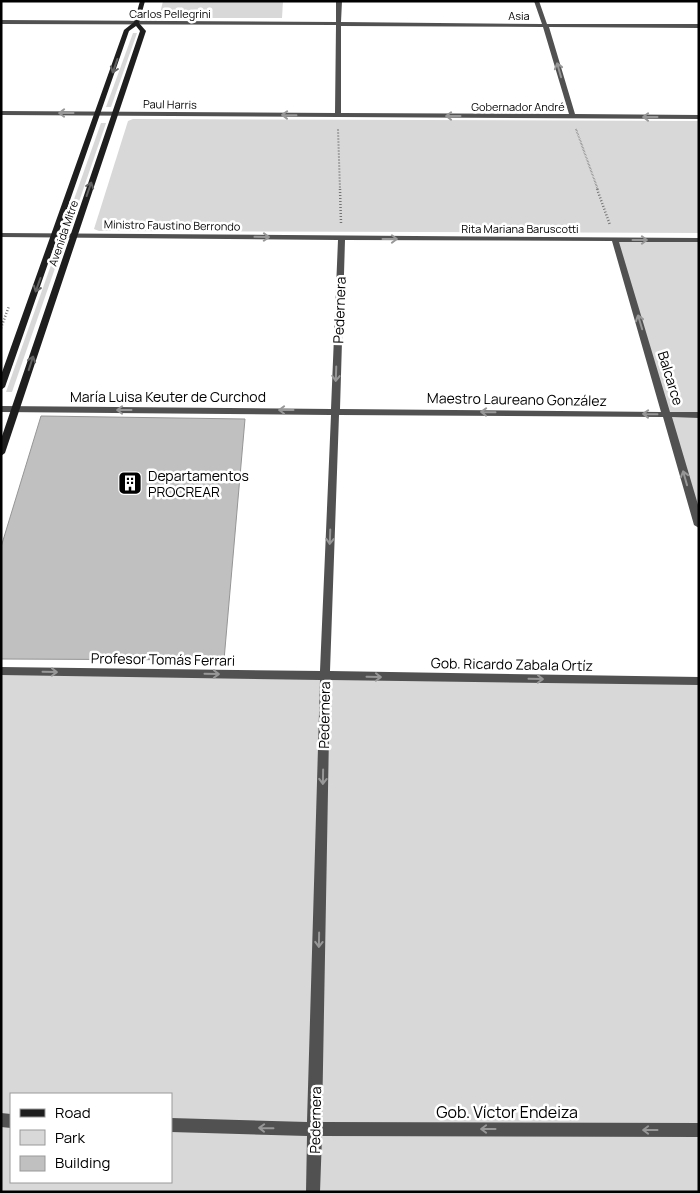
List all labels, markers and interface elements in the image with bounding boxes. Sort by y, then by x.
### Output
street label: Carlos Pellegrini [129,6,211,21]
street label: Asia [508,8,530,23]
one-way arrow [110,57,119,73]
one-way arrow [554,63,563,79]
street label: Paul Harris [143,96,197,112]
street label: Gobernador André [471,99,565,114]
one-way arrow [59,108,75,118]
one-way arrow [281,110,298,120]
one-way arrow [445,111,461,121]
one-way arrow [642,112,658,122]
one-way arrow [85,181,95,197]
street label: Avenida Mitre [45,198,81,268]
street label: Ministro Faustino Berrondo [104,216,241,234]
street label: Rita Mariana Baruscotti [461,221,579,236]
one-way arrow [254,232,270,242]
one-way arrow [382,234,398,243]
one-way arrow [632,235,648,245]
street label: Pedernera [328,276,350,344]
one-way arrow [33,277,42,292]
one-way arrow [634,314,644,330]
street label: Balcarce [654,349,688,407]
one-way arrow [27,356,36,372]
one-way arrow [332,366,341,382]
street label: María Luisa Keuter de Curchod [70,387,266,406]
street label: Maestro Laureano González [427,388,607,410]
one-way arrow [116,405,132,415]
one-way arrow [278,406,294,415]
one-way arrow [480,408,496,417]
one-way arrow [642,409,658,419]
place label: Departamentos PROCREAR [148,466,249,501]
building icon: Departamentos PROCREAR [117,470,143,496]
one-way arrow [680,470,690,486]
one-way arrow [326,529,335,545]
street label: Profesor Tomás Ferrari [91,648,235,670]
street label: Gob. Ricardo Zabala Ortíz [431,653,593,675]
one-way arrow [42,667,58,677]
one-way arrow [204,670,220,679]
one-way arrow [366,672,382,682]
one-way arrow [528,674,544,684]
street label: Pedernera [314,681,334,749]
one-way arrow [318,769,328,785]
one-way arrow [314,932,324,948]
street label: Pedernera [305,1086,325,1154]
legend [10,1093,172,1183]
street label: Gob. Víctor Endeiza [436,1101,578,1123]
text: Road [55,1102,91,1123]
one-way arrow [259,1123,275,1132]
one-way arrow [480,1124,496,1134]
one-way arrow [642,1125,658,1135]
text: Park [55,1127,85,1148]
text: Building [55,1152,110,1173]

